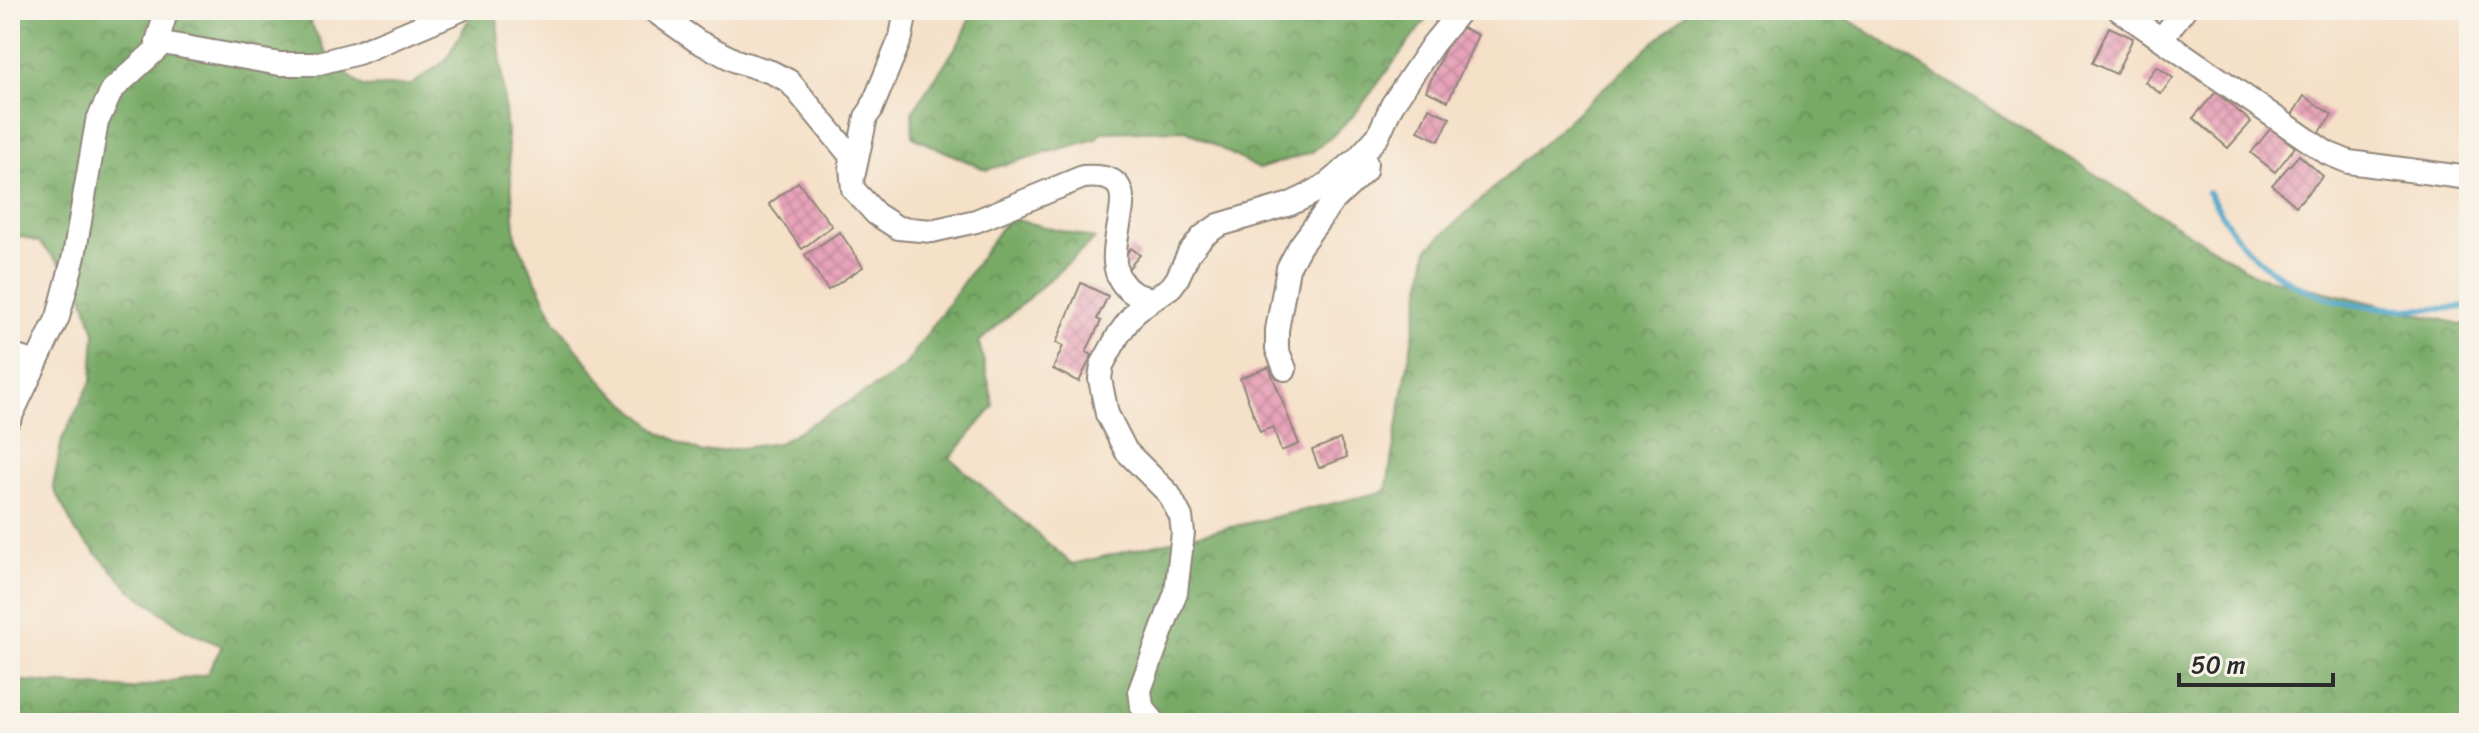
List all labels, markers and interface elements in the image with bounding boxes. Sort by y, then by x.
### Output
scale bar [2179,637,2333,687]
text: 50 m [2191,644,2246,686]

